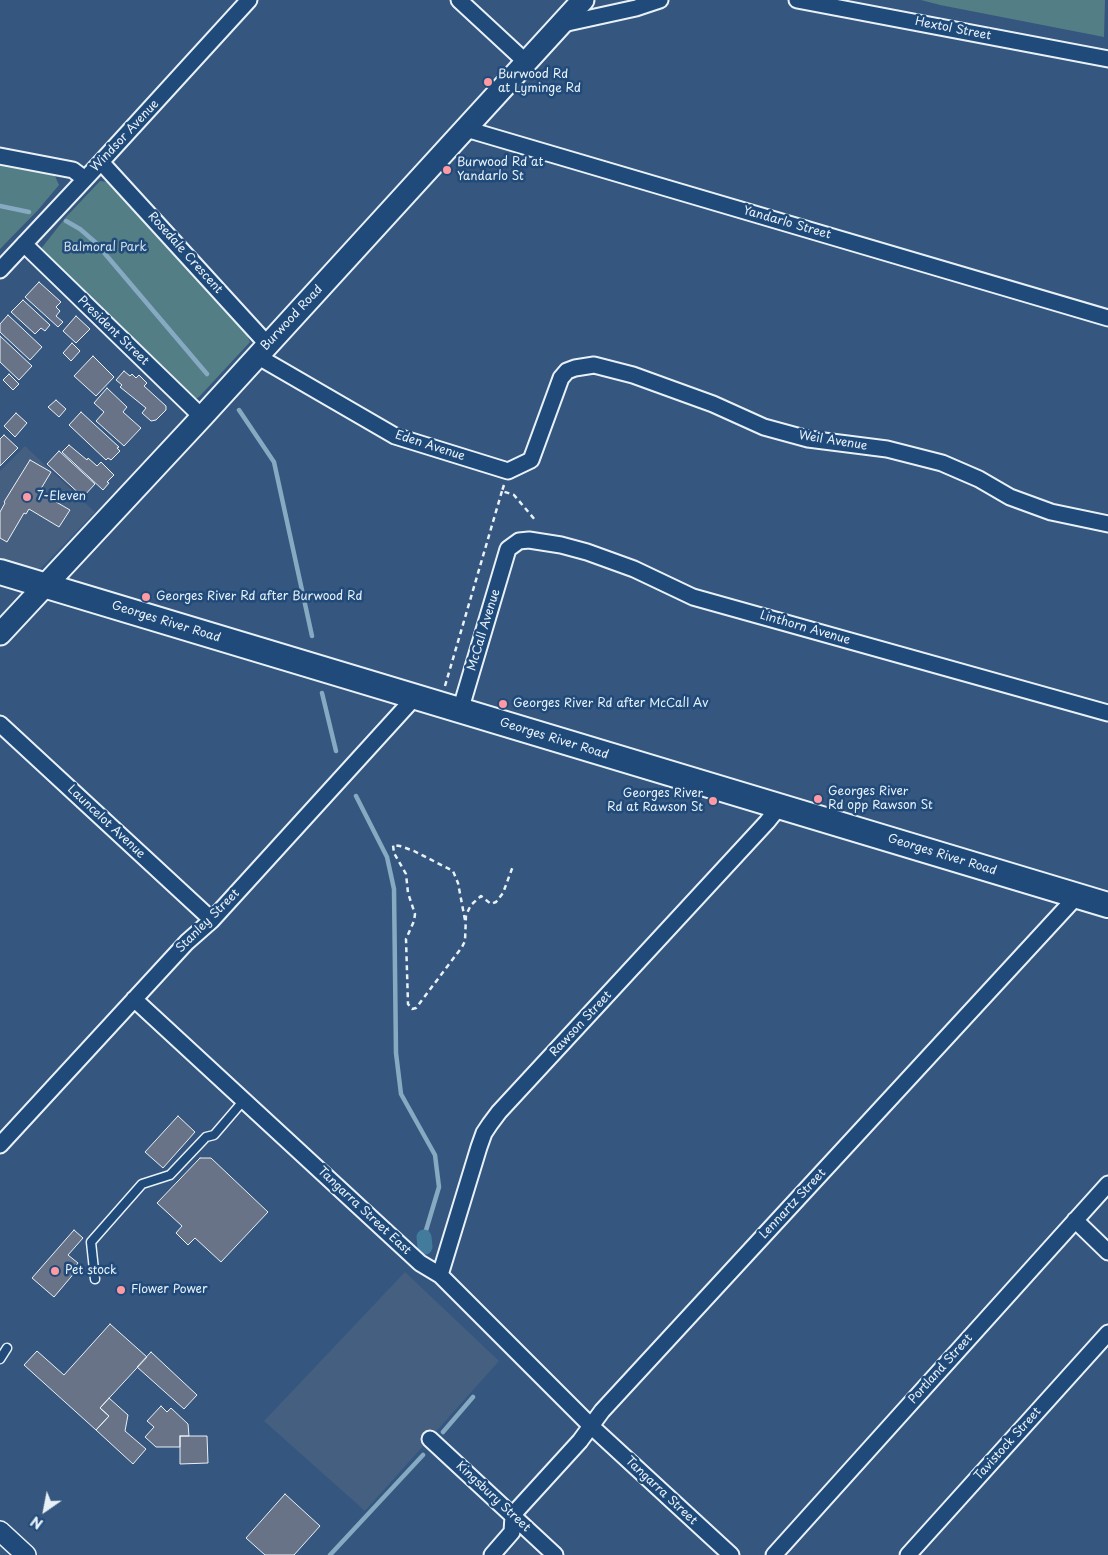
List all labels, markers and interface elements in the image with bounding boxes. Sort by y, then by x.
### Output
street label: Hextol Street [914,15,992,43]
place label: Burwood Rd at Lyminge Rd [498,68,581,96]
marker: Burwood Rd at Lyminge Rd [482,76,494,88]
street label: Windsor Avenue [88,97,162,175]
place label: Burwood Rd at Yandarlo St [457,156,543,184]
marker: Burwood Rd at Yandarlo St [441,164,453,176]
street label: Yandarlo Street [741,204,833,242]
street label: Rosedale Crescent [145,209,225,297]
park label: Balmoral Park [63,241,147,255]
street label: Burwood Road [258,282,326,354]
street label: President Street [75,294,151,368]
street label: Eden Avenue [393,428,467,464]
street label: Weil Avenue [798,428,868,454]
place label: 7-Eleven [37,490,86,504]
marker: 7-Eleven [21,491,33,503]
street label: McCall Avenue [465,587,503,673]
place label: Georges River Rd after Burwood Rd [156,590,363,604]
marker: Georges River Rd after Burwood Rd [140,591,152,603]
street label: Georges River Road [110,599,222,645]
street label: Linthorn Avenue [758,608,852,648]
place label: Georges River Rd after McCall Av [513,697,708,711]
marker: Georges River Rd after McCall Av [497,698,509,710]
street label: Georges River Road [498,716,610,762]
street label: Launcelot Avenue [64,782,148,862]
place label: Georges River Rd opp Rawson St [828,785,933,813]
place label: Georges River Rd at Rawson St [607,787,703,815]
marker: Georges River Rd opp Rawson St [812,793,824,805]
marker: Georges River Rd at Rawson St [707,795,719,807]
street label: Georges River Road [886,832,998,878]
street label: Stanley Street [173,886,243,956]
street label: Rawson Street [547,988,615,1060]
street label: Tangarra Street East [314,1164,414,1258]
street label: Lennartz Street [757,1166,829,1242]
place label: Pet stock [65,1264,117,1278]
marker: Pet stock [49,1265,61,1277]
place label: Flower Power [131,1283,208,1297]
marker: Flower Power [115,1284,127,1296]
street label: Portland Street [906,1331,976,1407]
street label: Tavistock Street [971,1405,1045,1483]
street label: Tangarra Street [622,1454,700,1528]
street label: Kingsbury Street [453,1459,533,1535]
north arrow [20,1485,70,1535]
text: N [26,1511,47,1535]

